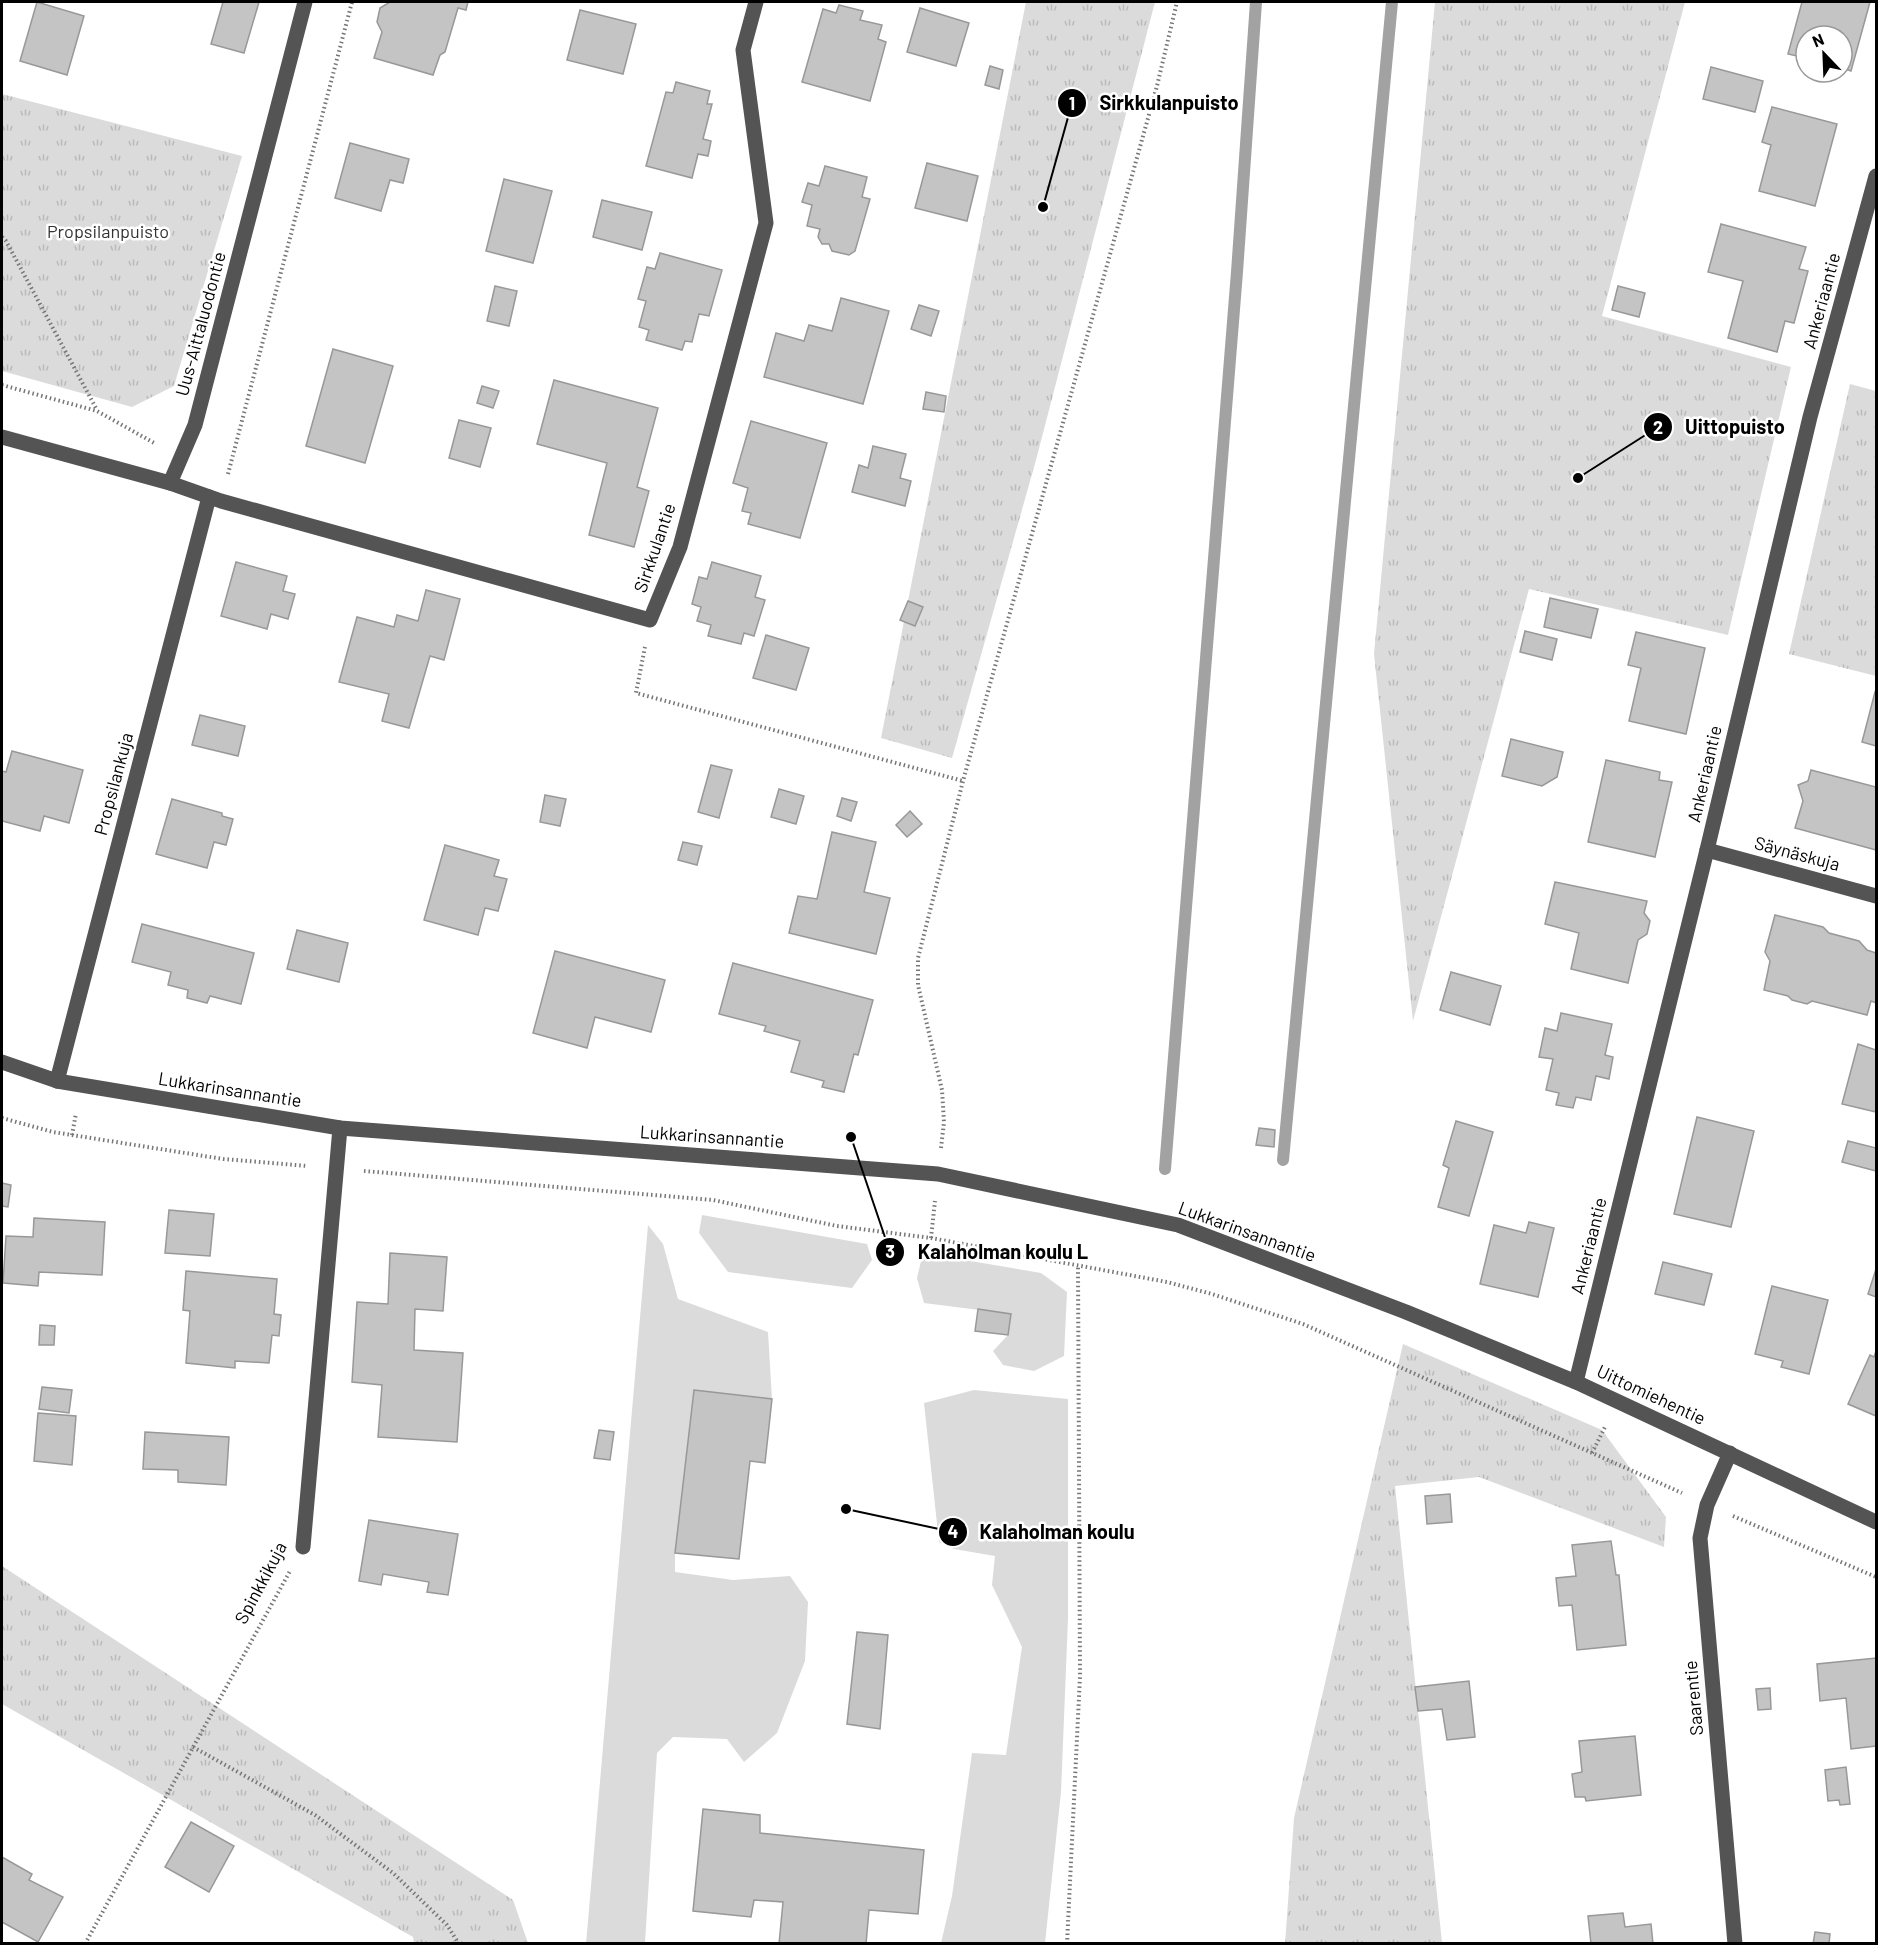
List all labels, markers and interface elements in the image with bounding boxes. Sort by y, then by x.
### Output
north arrow [1794,24,1854,84]
text: N [1809,29,1827,51]
callout: Sirkkulanpuisto [1057,84,1250,122]
text: Sirkkulanpuisto [1099,90,1239,114]
text: 1 [1069,92,1075,114]
park label: Propsilanpuisto [47,220,169,242]
street label: Uus-Aittaluodontie [170,249,230,398]
street label: Ankeriaantie [1798,250,1844,351]
callout: Uittopuisto [1643,408,1797,446]
text: Uittopuisto [1685,414,1785,438]
text: 2 [1653,416,1663,438]
street label: Sirkkulantie [628,500,680,595]
street label: Ankeriaantie [1682,723,1726,824]
street label: Propsilankuja [89,730,137,838]
street label: Säynäskuja [1752,831,1842,875]
street label: Lukkarinsannantie [157,1067,303,1111]
street label: Lukkarinsannantie [639,1120,785,1152]
street label: Ankeriaantie [1565,1195,1611,1296]
street label: Lukkarinsannantie [1176,1196,1319,1266]
callout: Kalaholman koulu L [875,1233,1100,1271]
text: Kalaholman koulu L [918,1239,1088,1263]
text: 3 [885,1240,895,1262]
street label: Uittomiehentie [1593,1359,1709,1429]
callout: Kalaholman koulu [938,1513,1147,1551]
text: Kalaholman koulu [979,1519,1135,1543]
text: 4 [948,1520,959,1542]
street label: Spinkkikuja [229,1538,291,1627]
street label: Saarentie [1679,1660,1707,1737]

